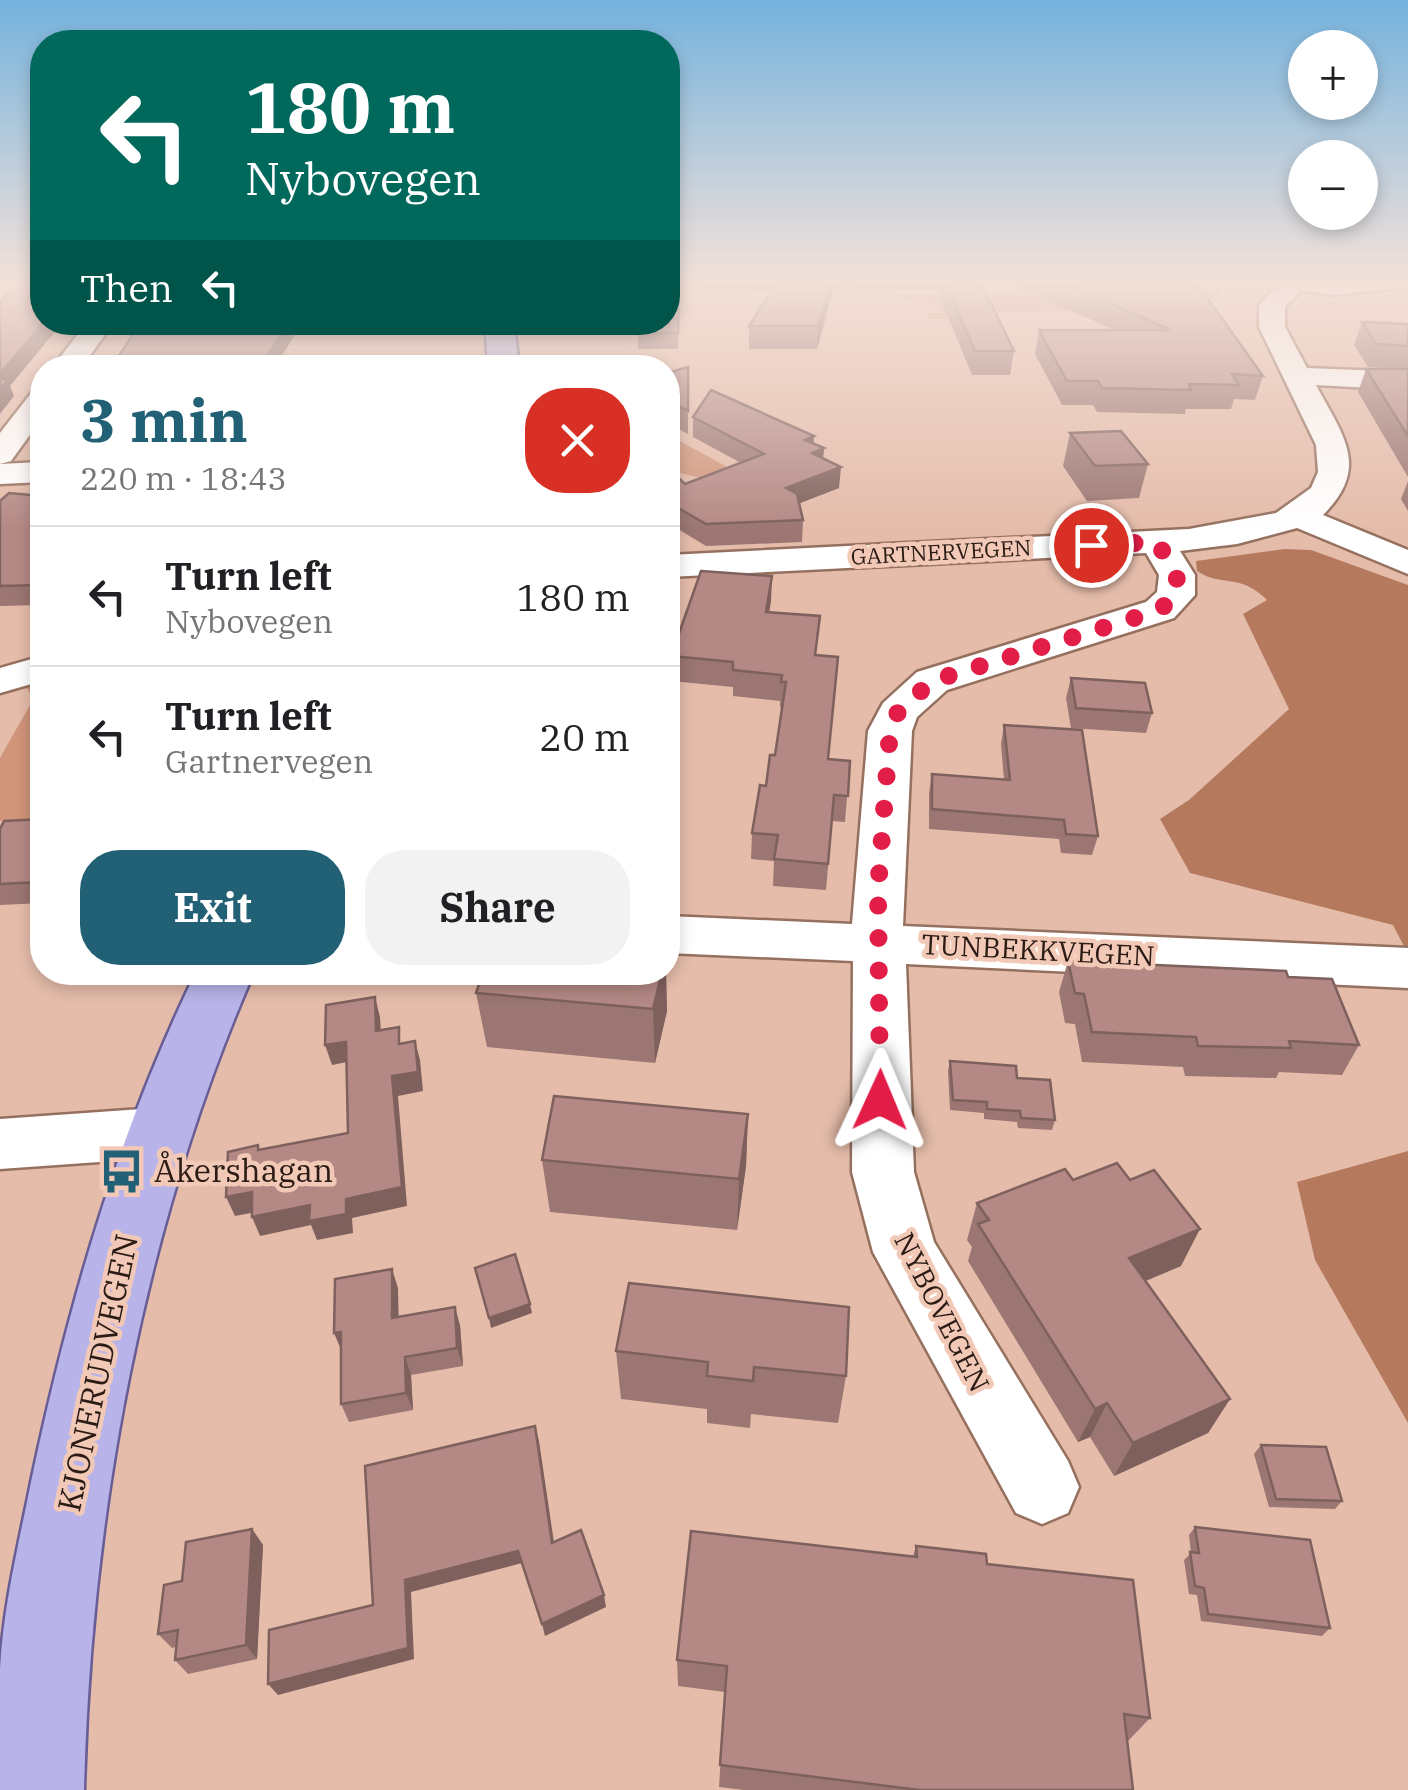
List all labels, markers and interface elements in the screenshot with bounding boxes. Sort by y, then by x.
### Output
map controls [1288,30,1378,230]
button: + [1288,30,1378,120]
text: 180 m [245,61,455,152]
icon: left [80,70,210,200]
button: − [1288,140,1378,230]
text: Nybovegen [245,149,481,207]
icon: left [193,260,248,315]
text: Then [80,263,173,312]
text: 3 min [80,380,248,459]
button: close [525,388,630,493]
text: 220 m · 18:43 [80,457,287,499]
pin [1049,503,1134,588]
icon: arrive [1064,518,1119,573]
street label: GARTNERVEGEN [850,532,1032,571]
text: Turn left [165,551,332,600]
icon: left [80,569,135,624]
text: 180 m [517,572,630,621]
text: Nybovegen [165,600,333,642]
text: Turn left [165,691,332,740]
icon: left [80,709,135,764]
text: 20 m [539,712,630,761]
text: Gartnervegen [165,740,373,782]
button: Exit [80,850,345,965]
button: Share [365,850,630,965]
street label: TUNBEKKVEGEN [921,925,1155,974]
position arrow [828,1048,932,1152]
bus stop icon: Åkershagan [97,1147,145,1195]
place label: Åkershagan [154,1149,333,1191]
street label: NYBOVEGEN [886,1226,998,1398]
street label: KJONERUDVEGEN [47,1230,147,1515]

